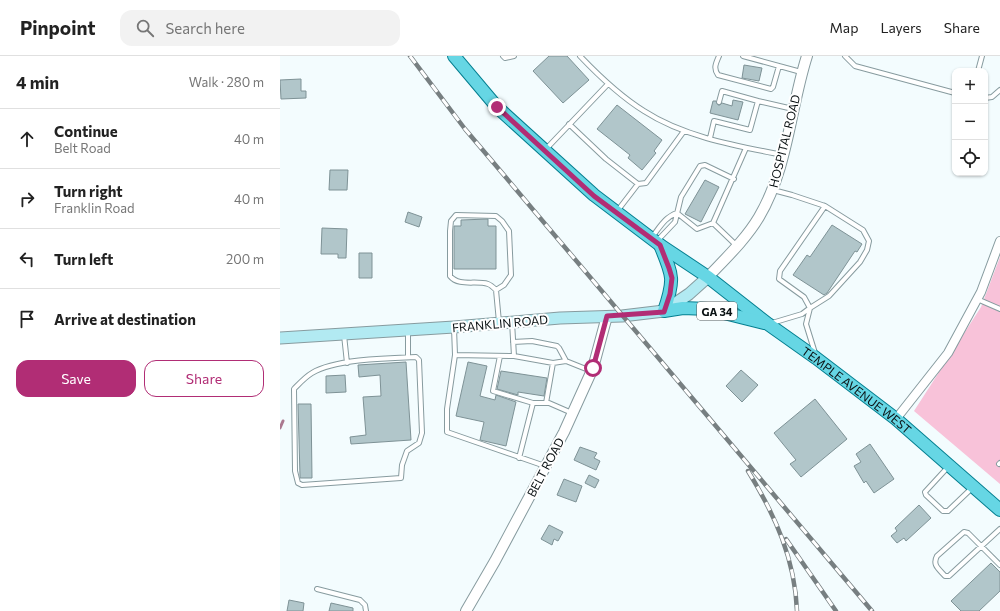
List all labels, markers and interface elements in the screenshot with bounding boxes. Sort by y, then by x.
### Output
search box [120,10,400,46]
text: Pinpoint [20,16,96,39]
icon: search [134,17,156,39]
text: Search here [166,19,245,37]
text: Map [830,19,858,36]
text: Layers [880,19,922,36]
text: Share [944,19,980,36]
map controls [952,68,988,176]
button: + [952,68,988,104]
text: 4 min [16,72,59,93]
text: Walk · 280 m [189,74,264,90]
street label: HOSPITAL ROAD [766,93,802,189]
route end [488,98,506,116]
button: − [952,104,988,140]
text: Continue [54,122,118,140]
icon: ahead [16,128,38,150]
text: 40 m [234,131,264,147]
text: Belt Road [54,140,111,156]
button: locate [952,140,988,176]
text: Turn right [54,182,123,200]
icon: right [16,188,38,210]
text: 40 m [234,191,264,207]
text: Franklin Road [54,200,135,216]
icon: left [16,248,38,270]
text: Turn left [54,250,113,268]
text: 200 m [226,251,264,267]
road number: GA 34 [697,302,737,320]
icon: arrive [16,308,38,330]
text: Arrive at destination [54,310,196,328]
street label: FRANKLIN ROAD [451,312,549,334]
street label: TEMPLE AVENUE WEST [799,343,915,437]
route start [584,359,602,377]
button: Save [16,360,136,397]
button: Share [144,360,264,397]
street label: BELT ROAD [524,435,567,499]

